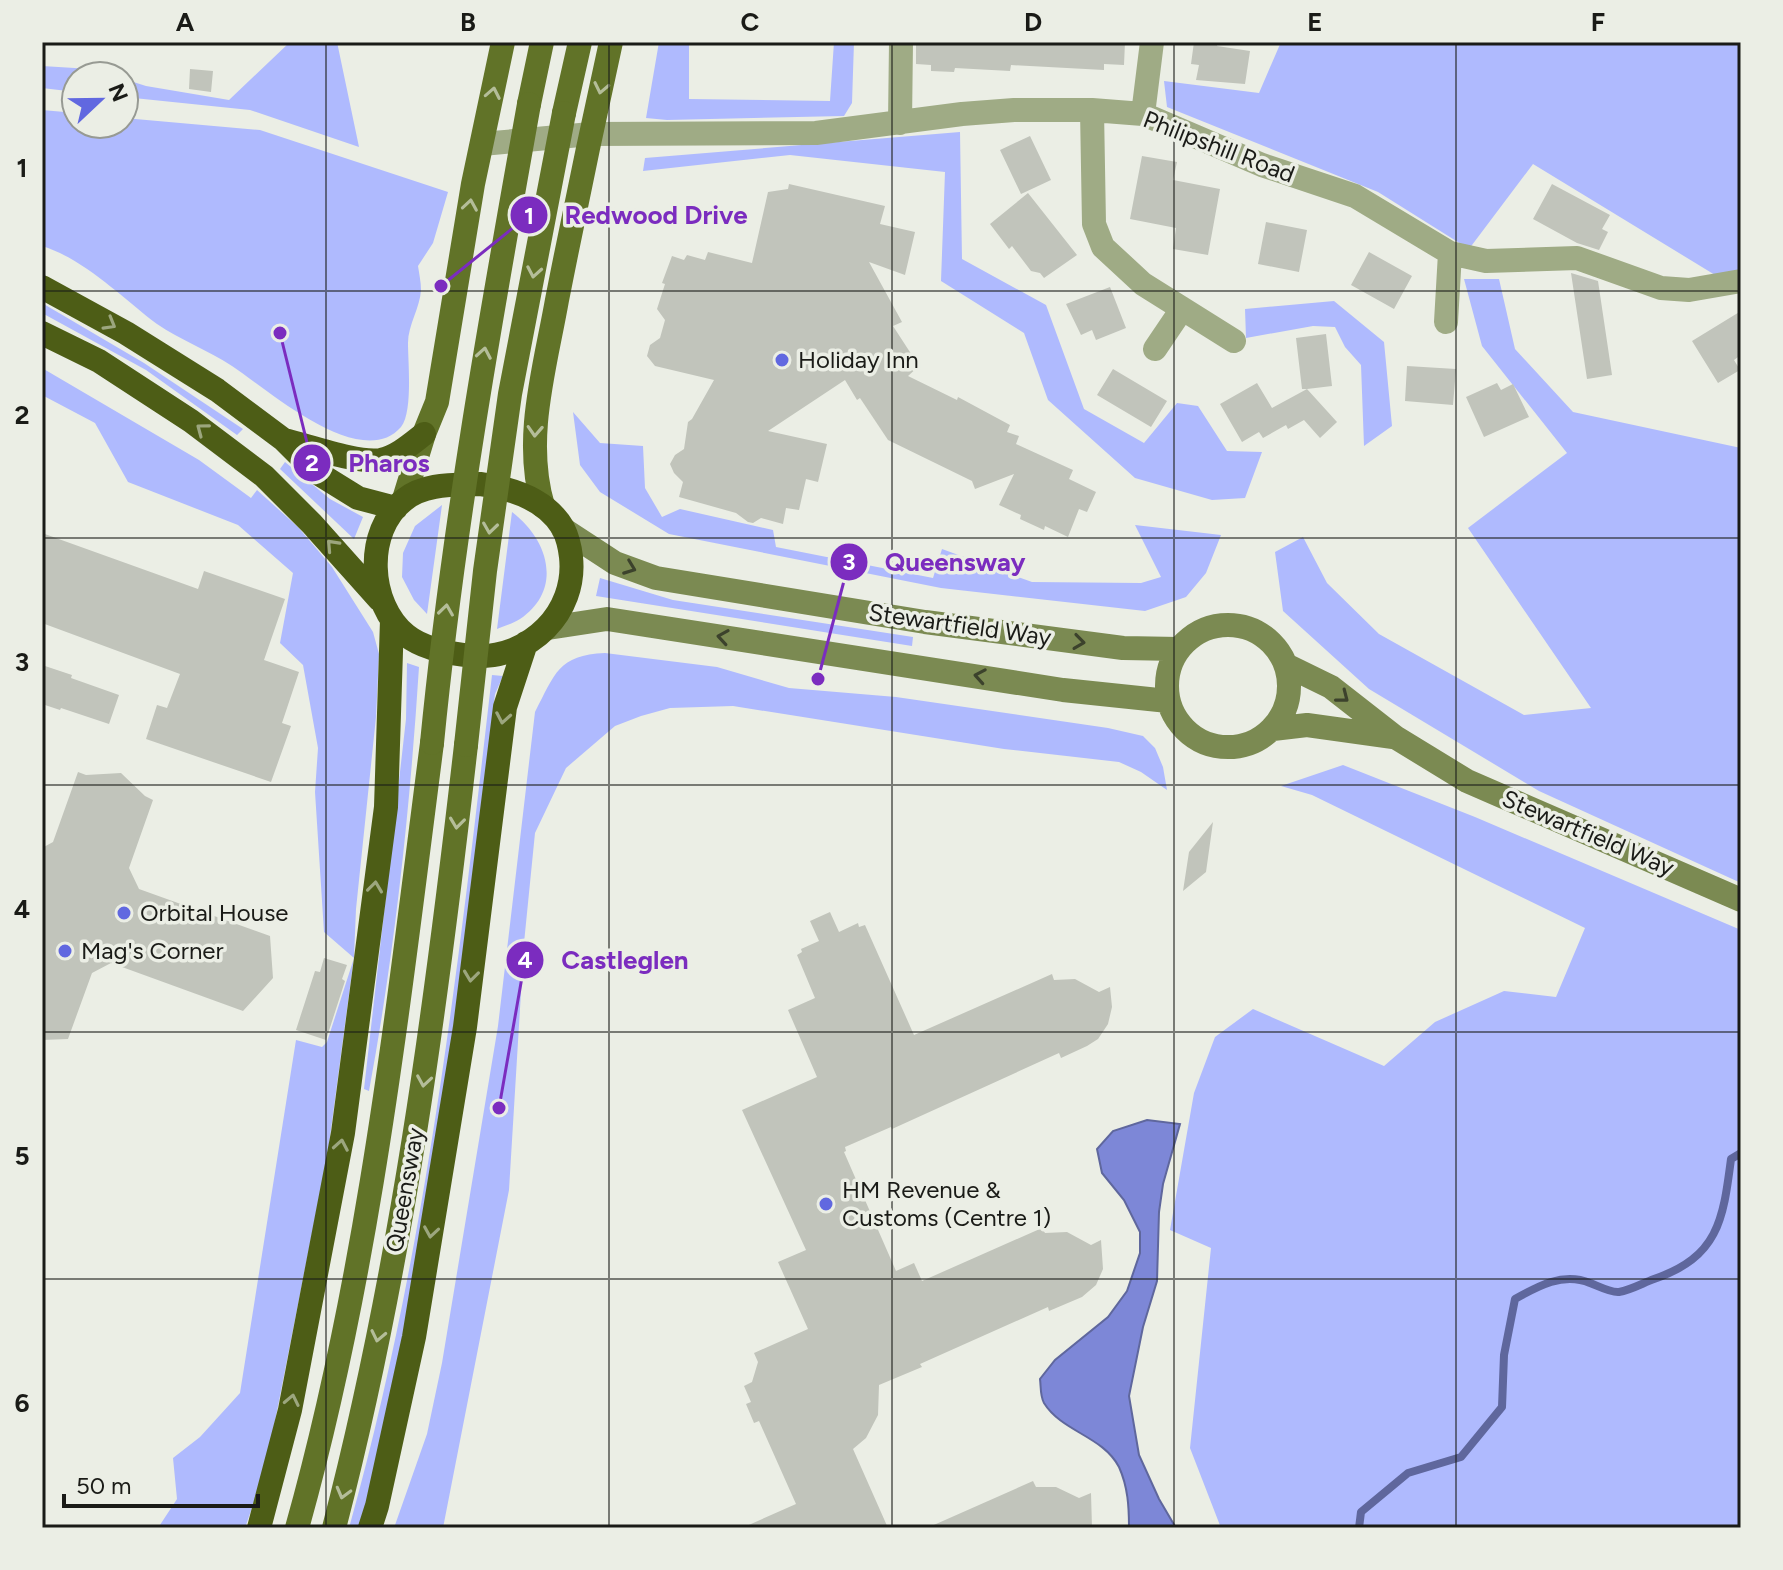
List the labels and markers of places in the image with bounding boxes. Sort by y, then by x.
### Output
callout: Redwood Drive [509,190,764,240]
place label: Holiday Inn [798,345,919,374]
marker: Holiday Inn [773,351,791,369]
callout: Pharos [292,438,445,488]
callout: Queensway [829,537,1042,587]
place label: Orbital House [140,898,288,927]
marker: Orbital House [115,904,133,922]
callout: Castleglen [505,935,705,985]
place label: Mag's Corner [81,936,224,965]
marker: Mag's Corner [56,942,74,960]
place label: HM Revenue & Customs (Centre 1) [842,1175,1051,1232]
marker: HM Revenue & Customs (Centre 1) [817,1195,835,1213]

